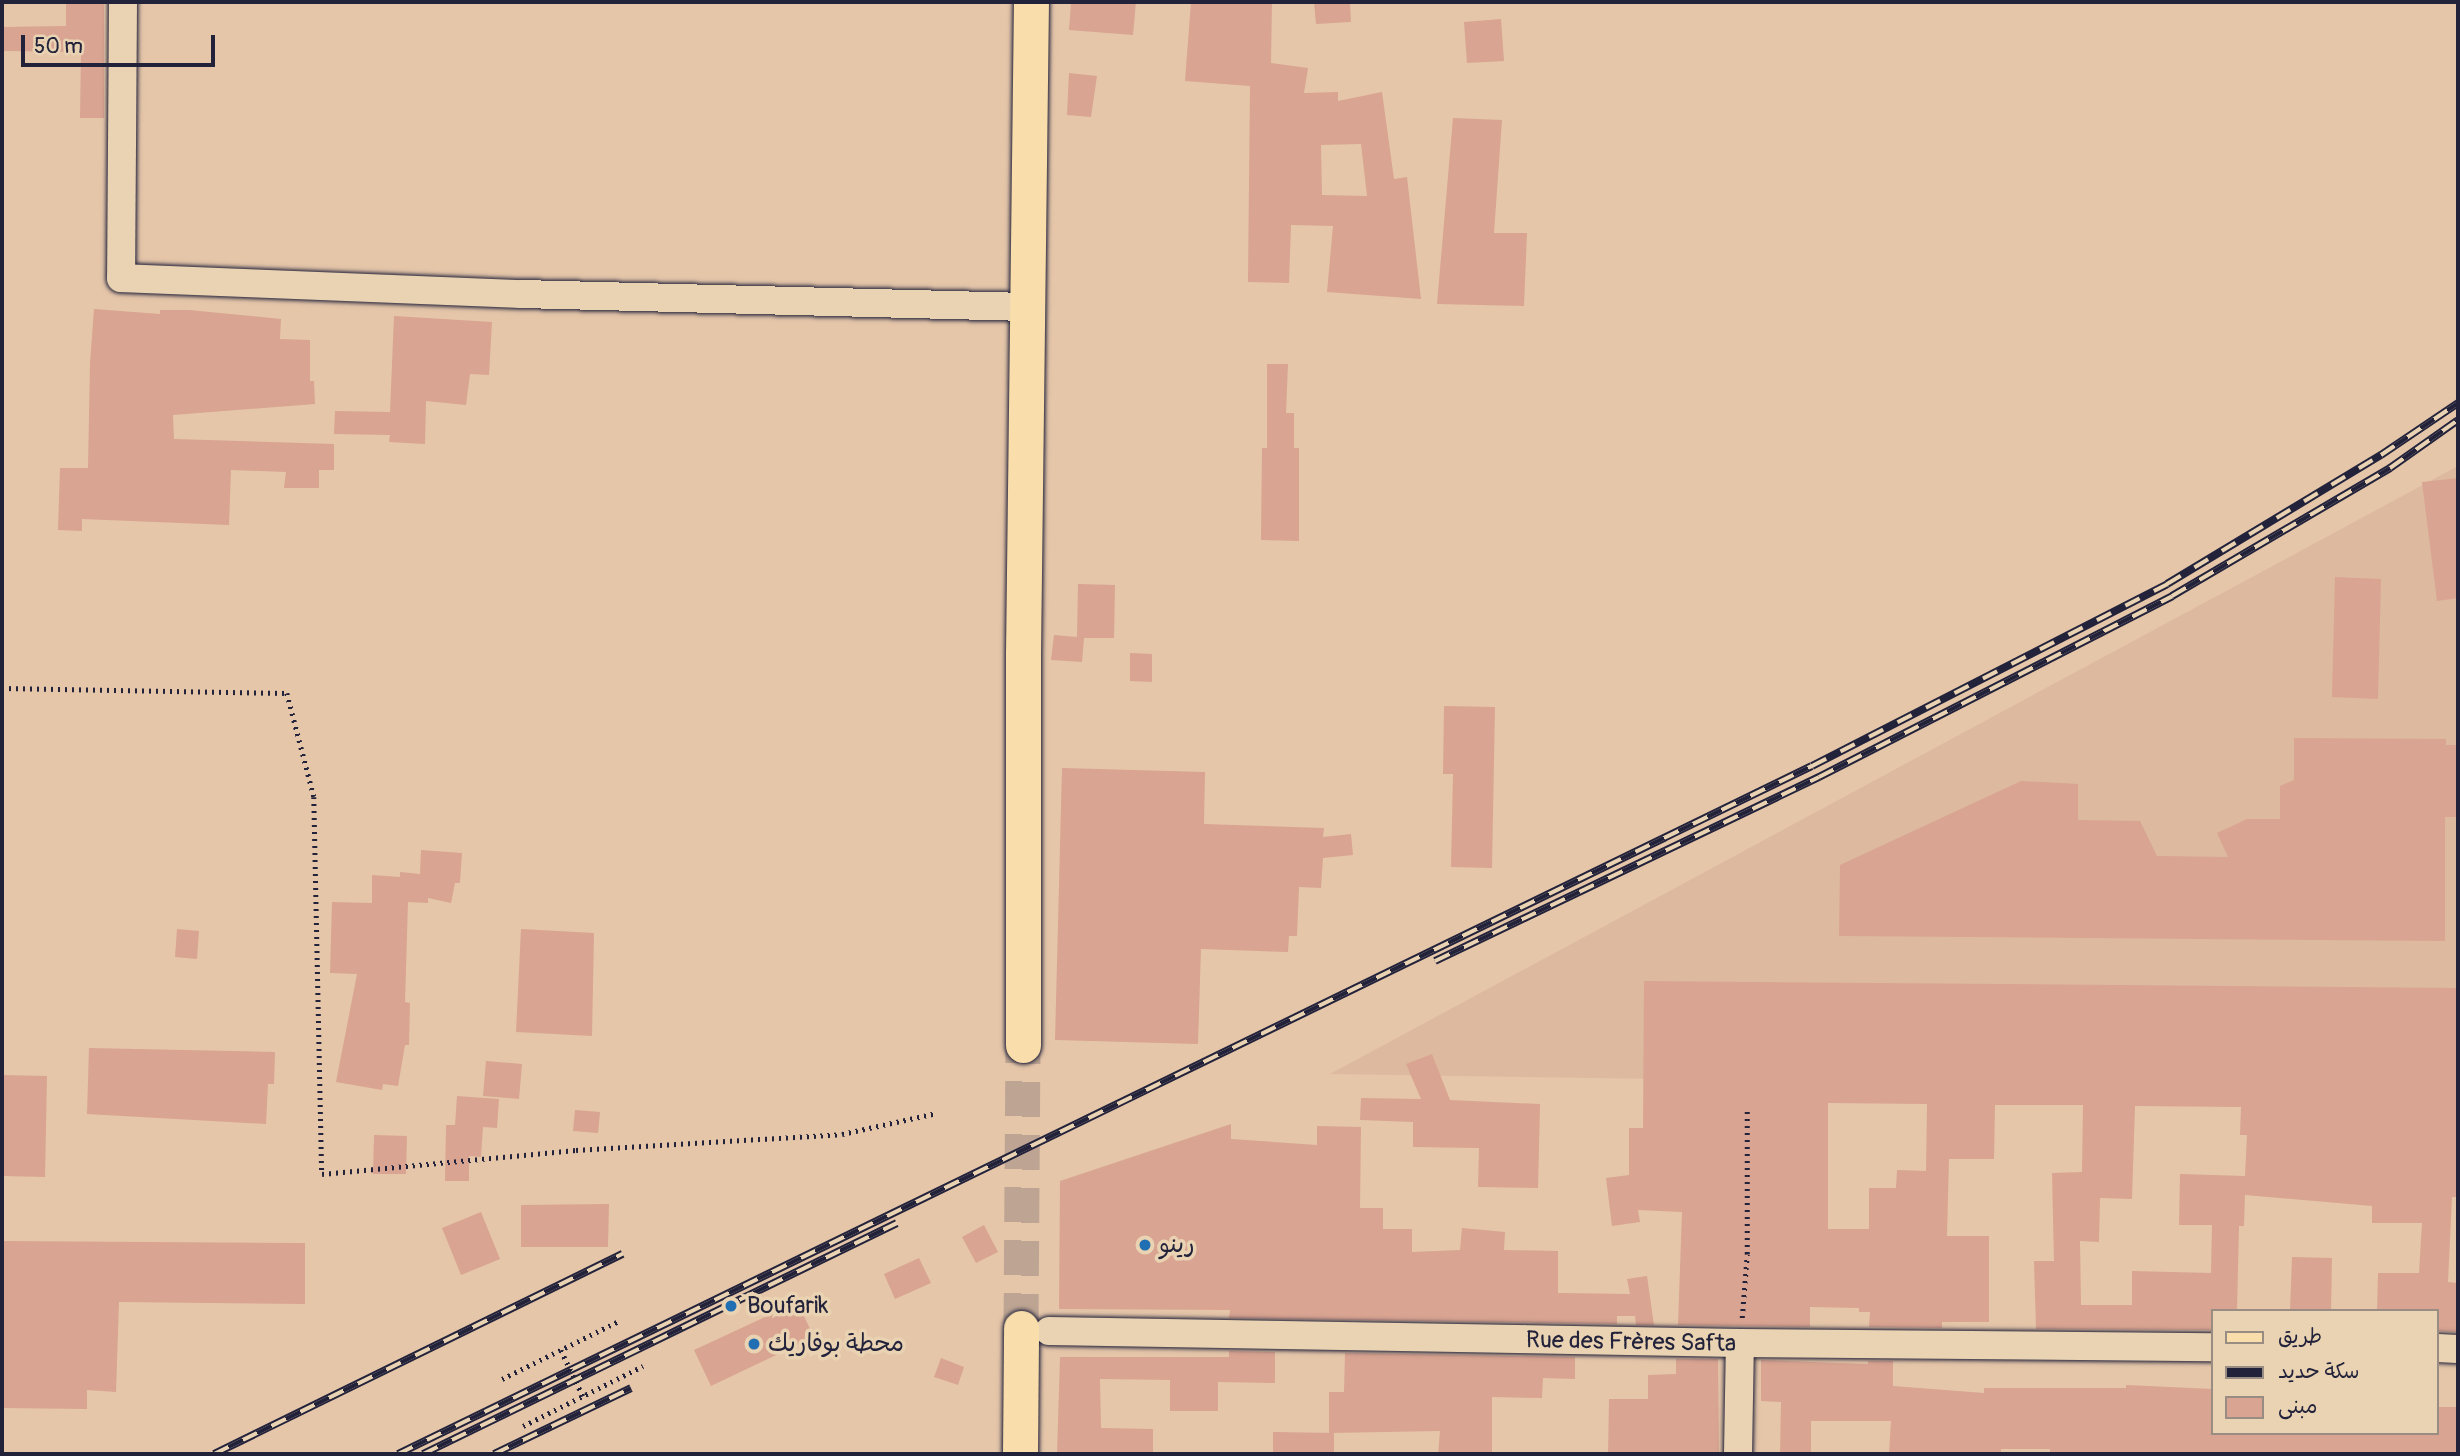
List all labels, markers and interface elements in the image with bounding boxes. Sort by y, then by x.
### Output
scale bar [24,21,219,65]
text: 50 m [34,33,83,60]
place label: رينو [1159,1231,1195,1259]
marker: رينو [1137,1237,1153,1253]
place label: Boufarik [747,1292,828,1320]
marker: Boufarik [721,1296,741,1316]
legend [2212,1309,2439,1435]
text: طريق [2278,1323,2322,1350]
street label: Rue des Frères Safta [1526,1326,1736,1358]
place label: محطة بوفاريك [768,1330,904,1358]
marker: محطة بوفاريك [746,1336,762,1352]
text: سكة حديد [2278,1358,2359,1385]
text: مبنى [2278,1393,2317,1420]

